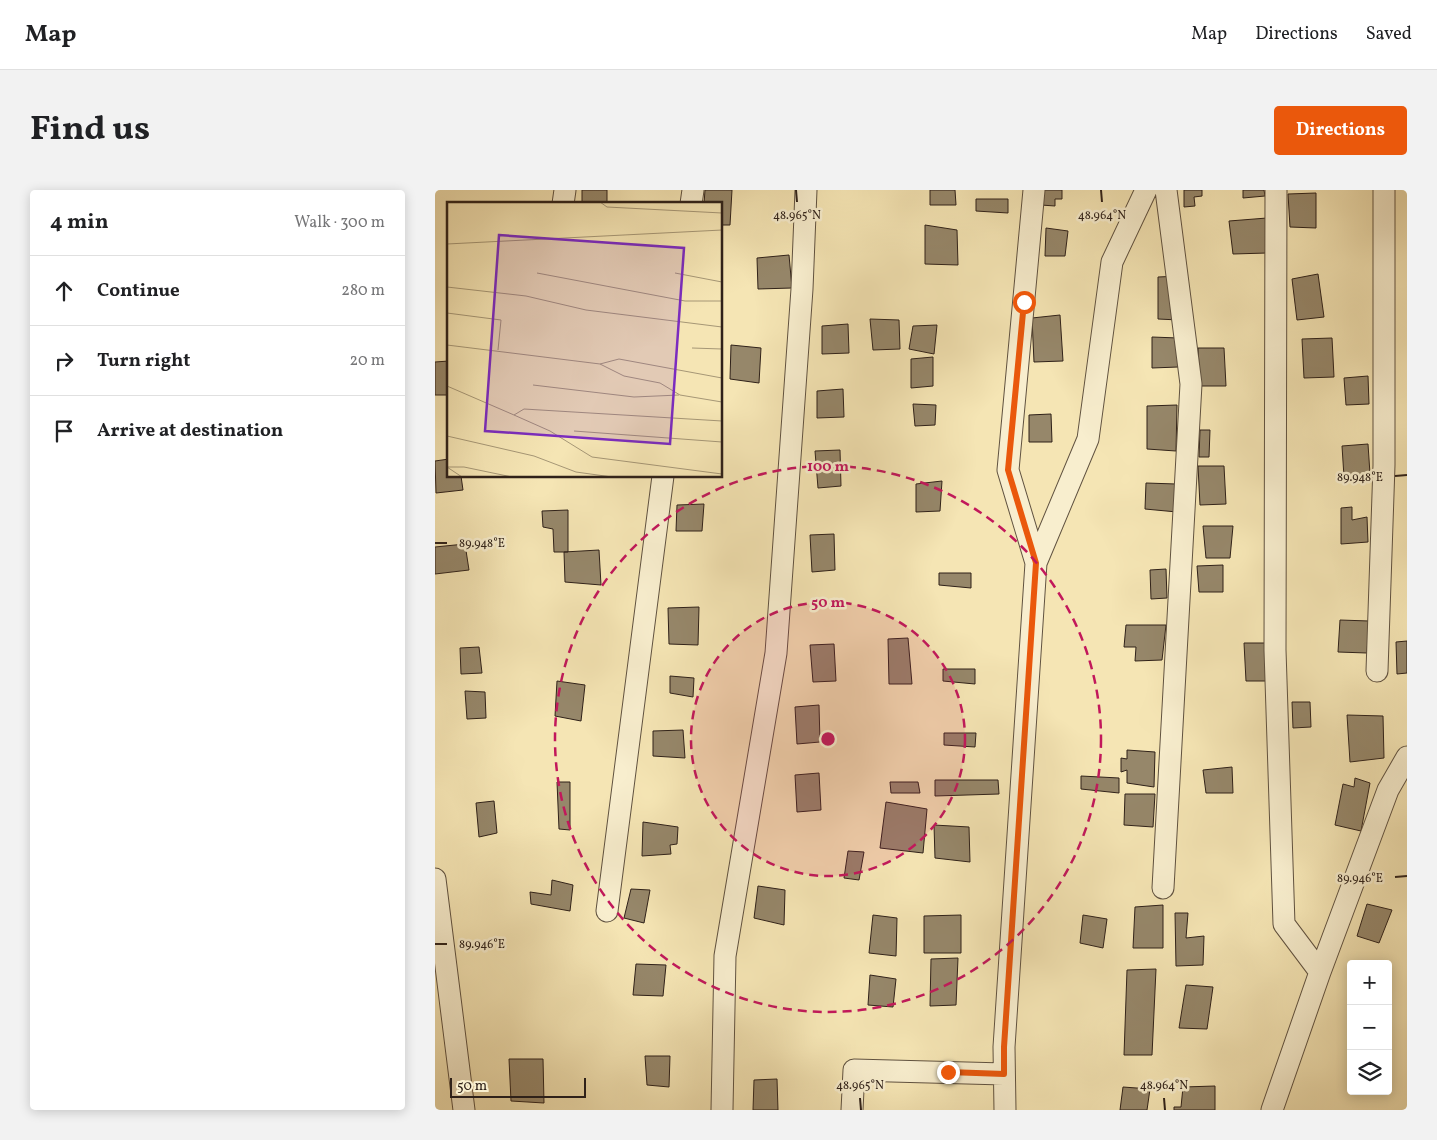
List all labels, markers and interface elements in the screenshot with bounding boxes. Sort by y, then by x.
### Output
text: Map [25,18,76,52]
text: Map [1191,22,1227,47]
text: Directions [1255,22,1338,47]
text: Saved [1366,22,1412,47]
text: Find us [30,106,150,154]
button: Directions [1274,106,1407,155]
inset map [447,202,723,478]
text: 4 min [50,208,109,237]
text: 48.965°N [773,208,821,224]
text: 48.964°N [1078,208,1126,224]
text: Walk · 300 m [294,212,385,234]
icon: ahead [50,277,78,305]
text: Continue [97,278,180,304]
text: 280 m [341,280,385,302]
route start [1013,291,1036,314]
icon: right [50,347,78,375]
text: Turn right [97,348,190,374]
text: 20 m [350,350,385,372]
icon: arrive [50,417,78,445]
text: Arrive at destination [97,418,283,444]
text: 100 m [807,457,850,478]
text: 89.948°E [1337,470,1383,486]
text: 89.948°E [459,536,505,552]
text: 50 m [811,593,845,614]
centre of rings [819,730,837,748]
text: 89.946°E [1337,871,1383,887]
text: 89.946°E [459,937,505,953]
map controls [1347,960,1392,1095]
button: + [1347,960,1392,1005]
button: − [1347,1005,1392,1050]
button: layers [1347,1050,1392,1095]
route end [937,1061,960,1084]
scale bar [450,1075,586,1098]
text: 50 m [457,1077,487,1096]
text: 48.965°N [836,1078,884,1094]
text: 48.964°N [1140,1078,1188,1094]

